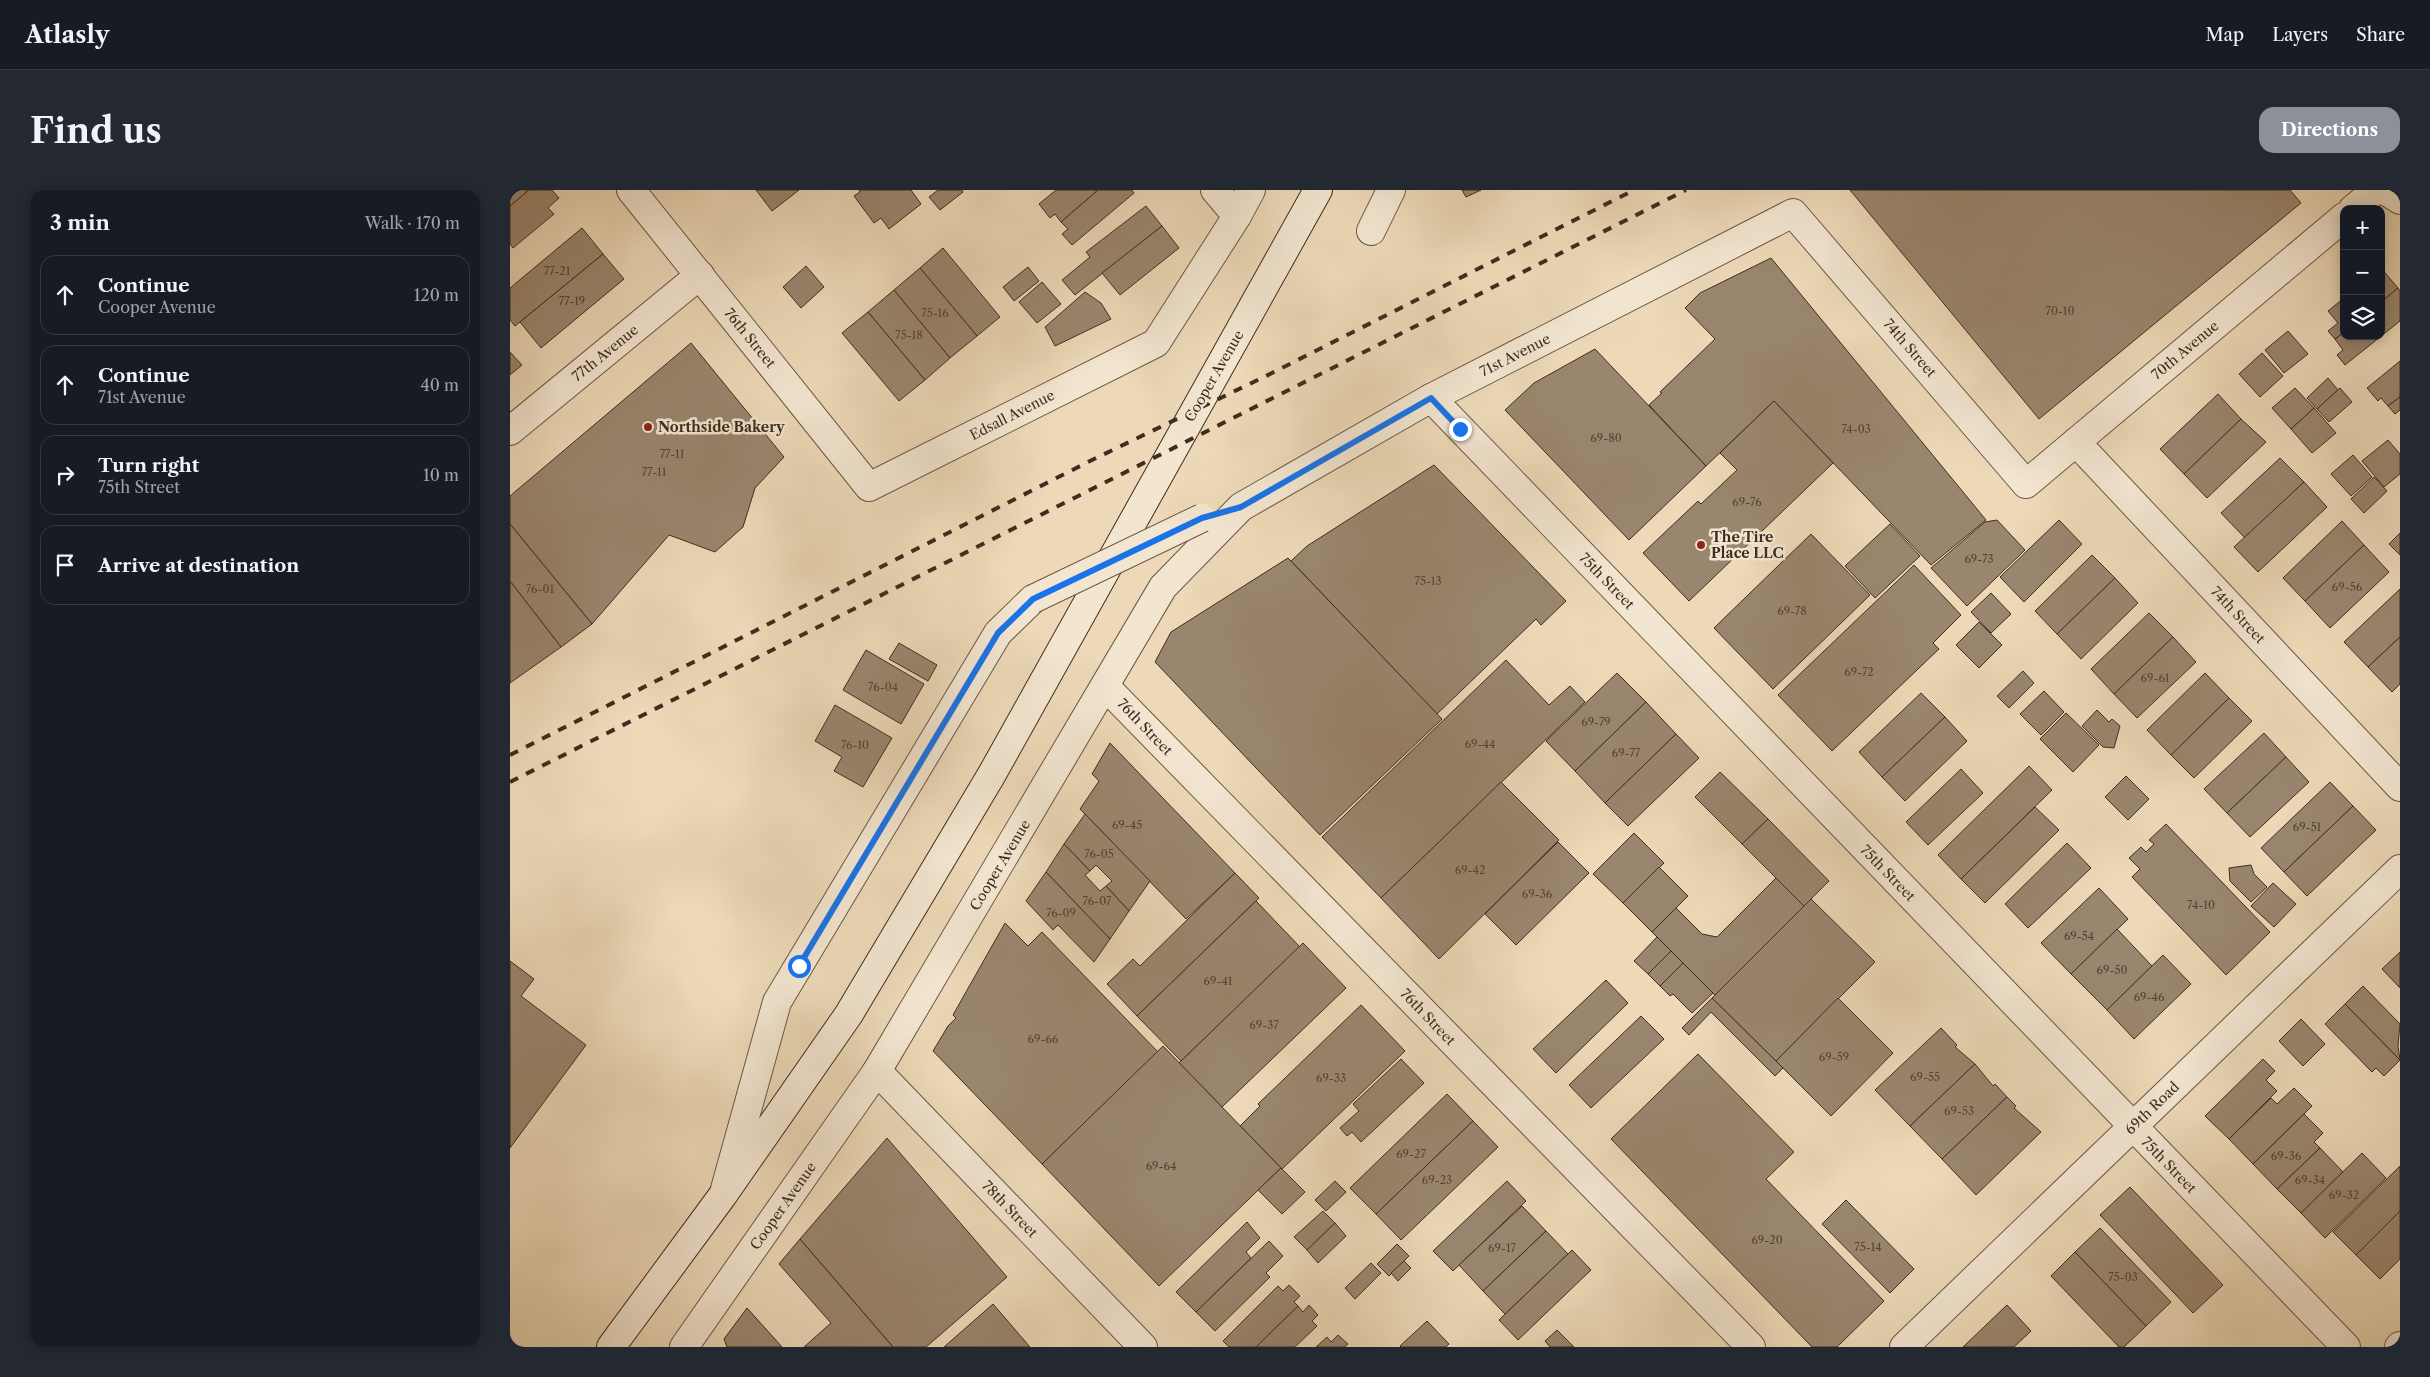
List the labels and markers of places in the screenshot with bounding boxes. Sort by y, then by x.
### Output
place label: Northside Bakery [658,418,785,436]
marker: Northside Bakery [642,421,654,433]
place label: The Tire Place LLC [1711,528,1784,562]
marker: The Tire Place LLC [1695,539,1707,551]

